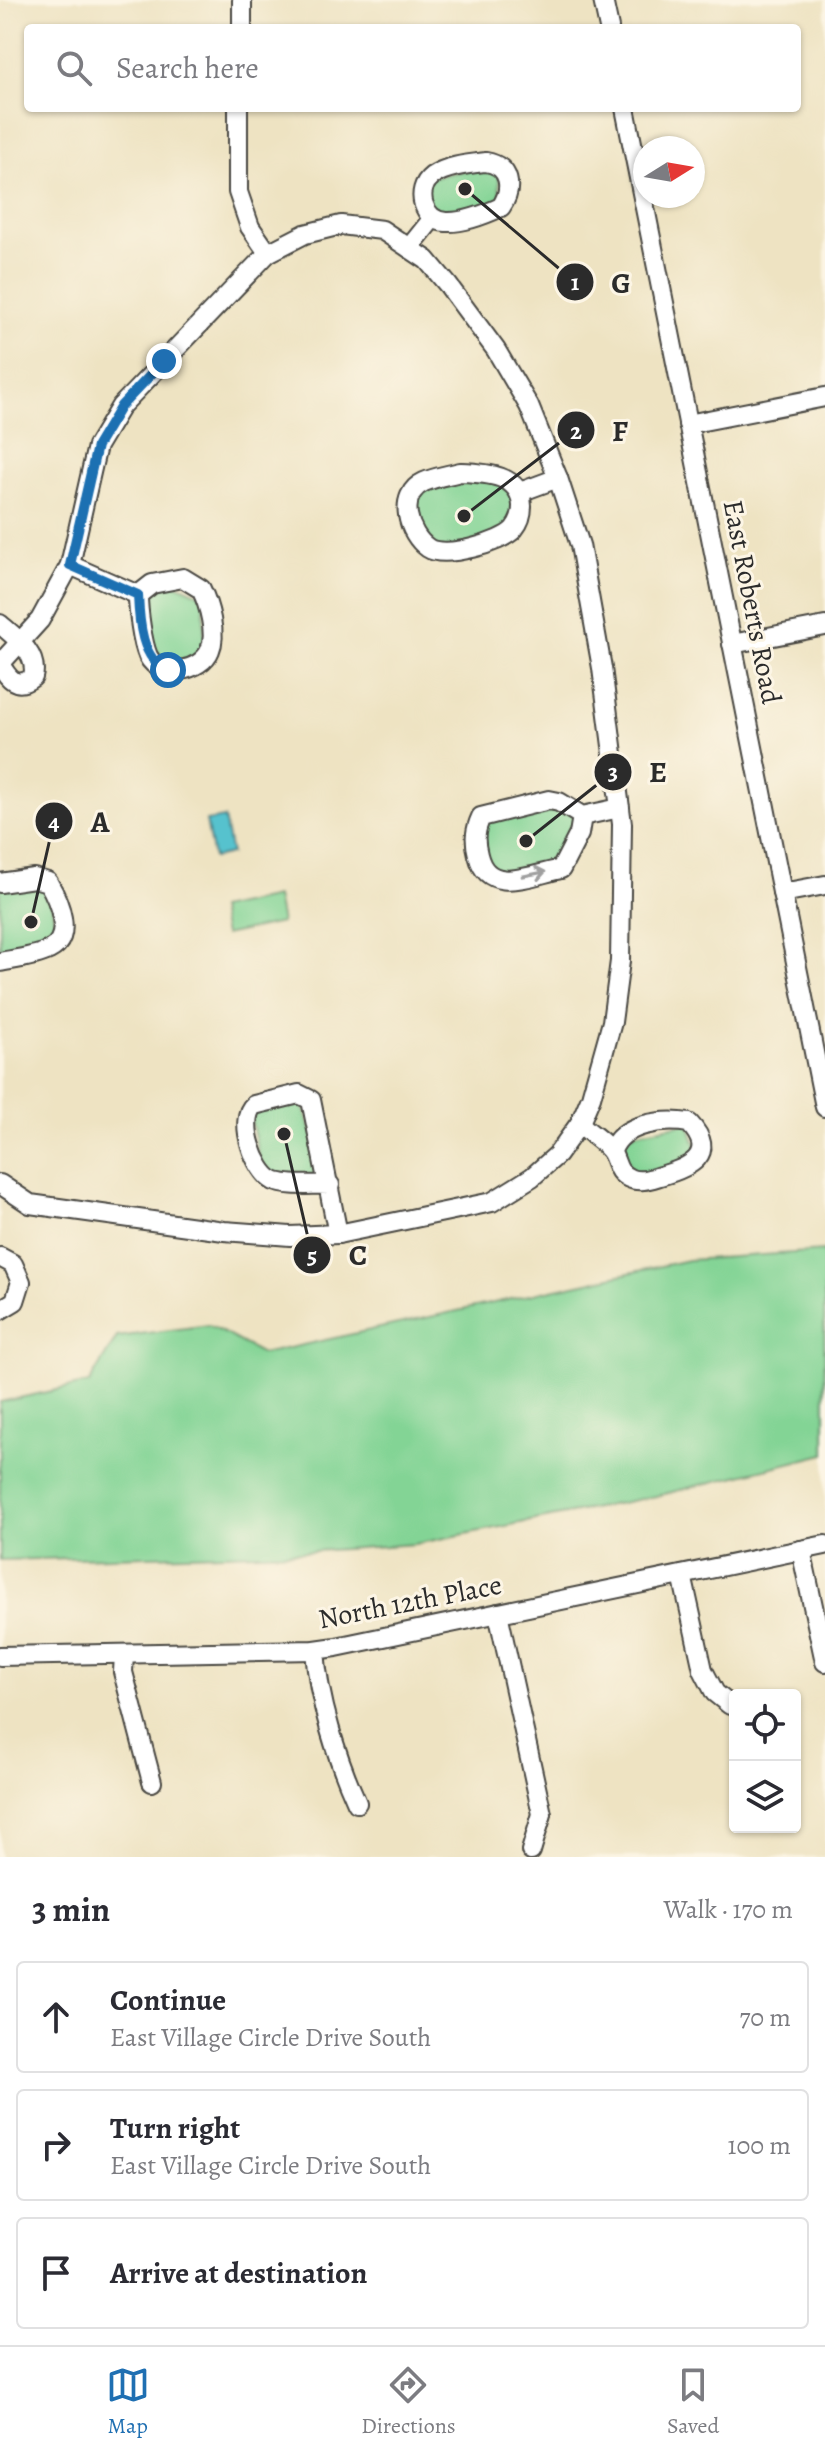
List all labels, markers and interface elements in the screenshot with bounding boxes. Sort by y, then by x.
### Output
search box [24,24,801,112]
icon: search [52,46,96,90]
text: Search here [116,48,259,88]
north arrow [633,136,705,208]
callout: G [555,255,647,309]
text: G [611,263,631,303]
text: 1 [571,266,580,298]
route end [146,343,182,379]
callout: F [556,403,644,457]
text: F [612,411,628,451]
text: 2 [570,415,582,447]
street label: East Roberts Road [714,497,791,708]
route start [150,652,186,688]
callout: E [593,745,683,799]
text: E [649,752,667,792]
text: 3 [608,756,618,788]
callout: A [34,794,125,848]
text: A [90,802,110,842]
text: 4 [48,806,60,838]
one-way arrow [520,866,546,881]
callout: C [292,1228,383,1282]
text: C [349,1235,367,1275]
text: 5 [307,1239,317,1271]
street label: North 12th Place [315,1566,505,1638]
map controls [729,1689,801,1833]
button: locate [729,1689,801,1761]
button: layers [729,1761,801,1833]
text: 3 min [32,1886,110,1933]
text: Walk · 170 m [664,1892,793,1927]
text: Continue [110,1980,226,2020]
icon: ahead [34,1995,78,2039]
text: 70 m [739,2000,791,2035]
text: East Village Circle Drive South [110,2020,431,2055]
text: Turn right [110,2108,240,2148]
icon: right [34,2123,78,2167]
text: 100 m [728,2128,791,2163]
text: East Village Circle Drive South [110,2148,431,2183]
icon: arrive [34,2251,78,2295]
text: Arrive at destination [110,2253,367,2293]
tab: Map [106,2363,150,2441]
tab: Directions [361,2363,456,2441]
tab: Saved [667,2363,719,2441]

